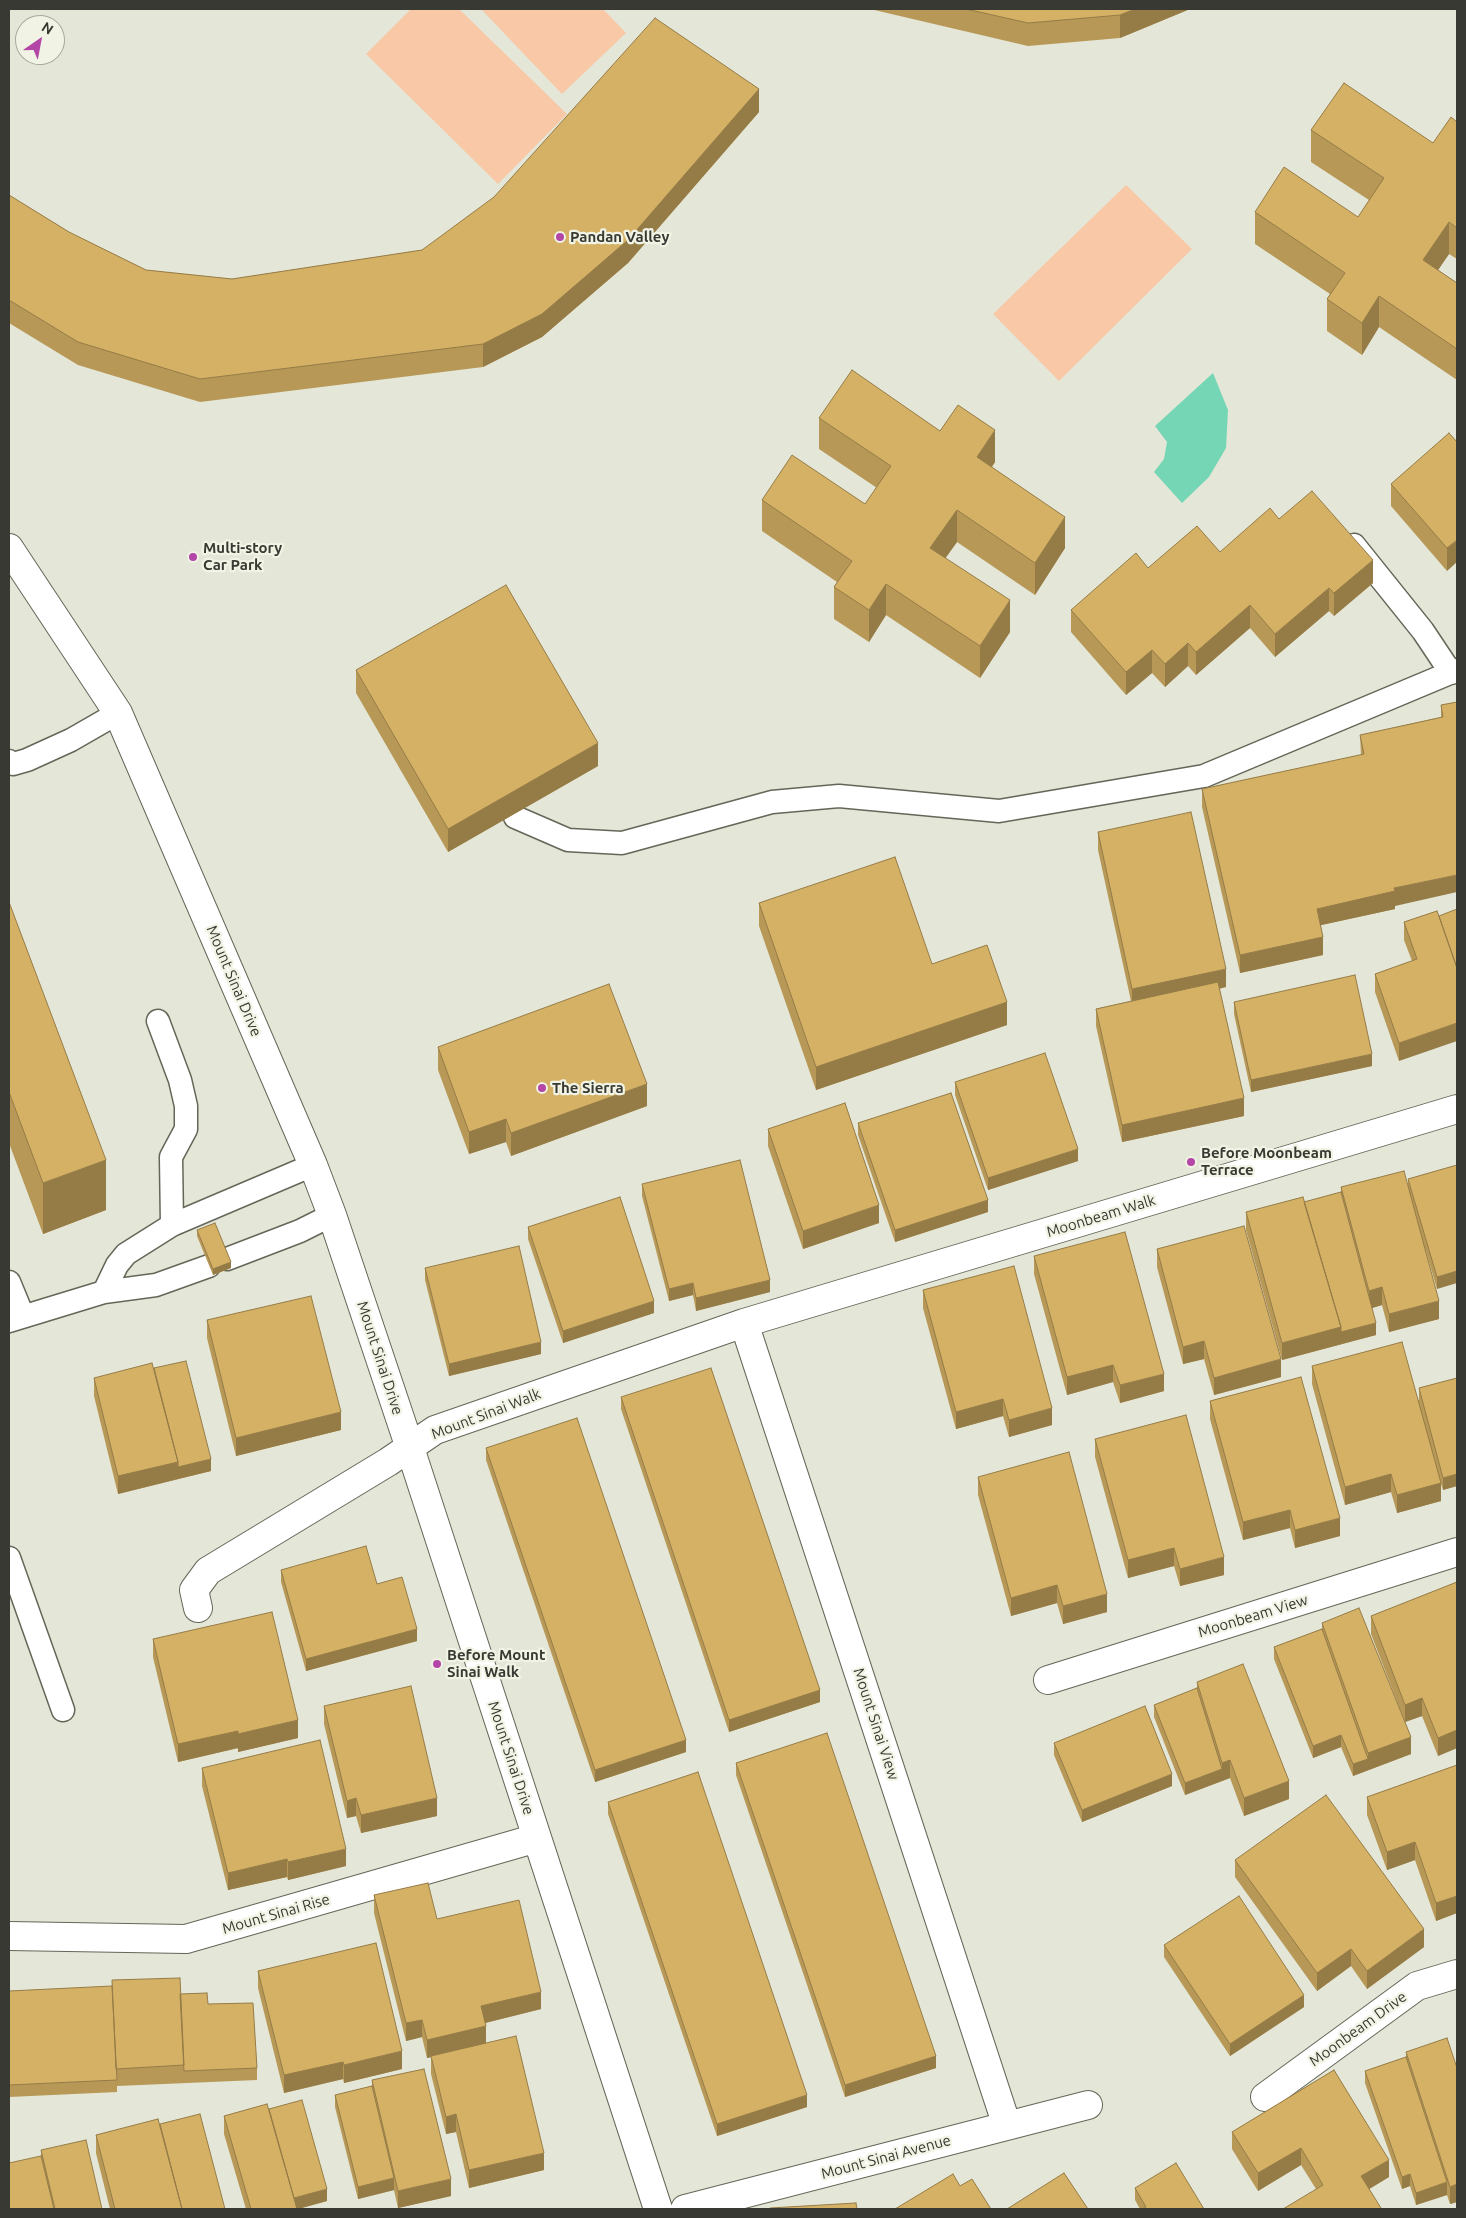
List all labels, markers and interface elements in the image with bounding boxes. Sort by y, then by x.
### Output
north arrow [15,15,65,65]
text: N [39,19,56,38]
place label: Pandan Valley [570,228,669,246]
marker: Pandan Valley [554,231,566,243]
place label: Multi-story Car Park [203,539,282,574]
marker: Multi-story Car Park [187,551,199,563]
street label: Mount Sinai Drive [203,923,265,1039]
place label: The Sierra [552,1079,624,1097]
marker: The Sierra [536,1082,548,1094]
place label: Before Moonbeam Terrace [1201,1144,1332,1179]
marker: Before Moonbeam Terrace [1185,1156,1197,1168]
street label: Moonbeam Walk [1044,1191,1158,1241]
street label: Mount Sinai Drive [353,1299,407,1417]
street label: Mount Sinai Walk [429,1385,543,1443]
street label: Moonbeam View [1196,1591,1310,1641]
place label: Before Mount Sinai Walk [447,1646,545,1681]
marker: Before Mount Sinai Walk [431,1658,443,1670]
street label: Mount Sinai View [849,1666,903,1782]
street label: Mount Sinai Drive [484,1699,538,1817]
street label: Mount Sinai Rise [220,1890,332,1938]
street label: Moonbeam Drive [1306,1988,1410,2070]
street label: Mount Sinai Avenue [819,2131,953,2183]

